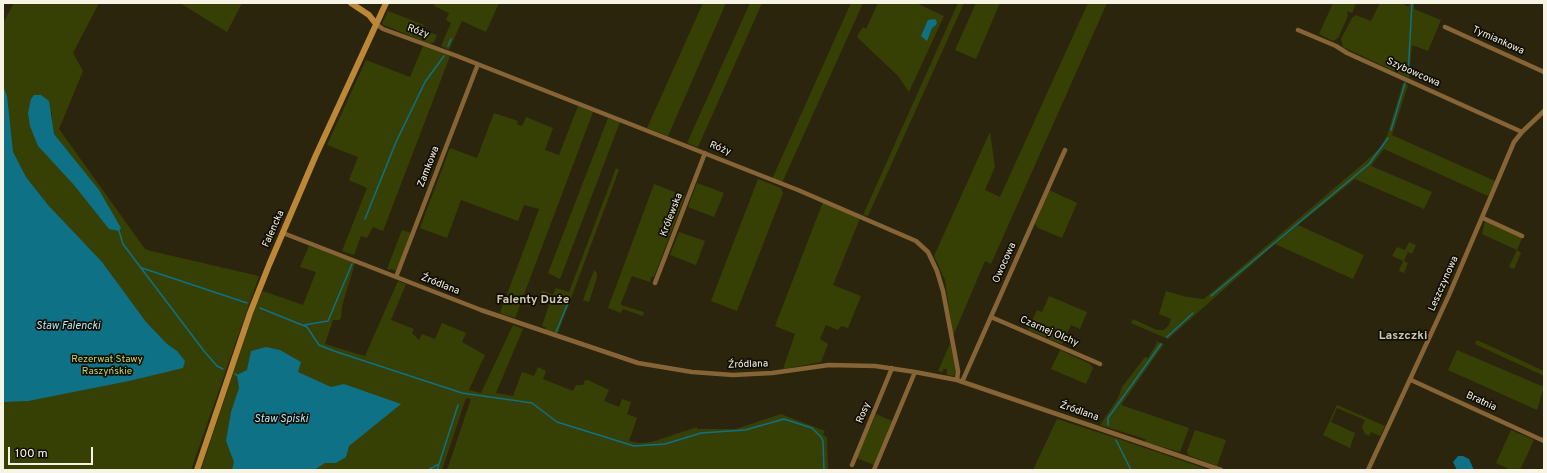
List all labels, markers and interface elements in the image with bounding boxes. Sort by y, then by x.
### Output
street label: Róży [405,23,431,41]
street label: Tymiankowa [1470,24,1526,58]
street label: Szybowcowa [1384,56,1442,90]
street label: Róży [707,139,733,159]
street label: Zamkowa [416,145,442,189]
street label: Królewska [658,191,686,239]
street label: Falencka [261,209,287,249]
street label: Owocowa [991,241,1019,285]
street label: Leszczynowa [1426,255,1462,313]
street label: Źródlana [419,272,461,298]
district label: Falenty Duże [497,294,569,308]
street label: Czarnej Olchy [1018,314,1080,350]
water label: Staw Falencki [36,320,100,334]
district label: Laszczki [1379,330,1427,344]
park label: Rezerwat Stawy Raszyńskie [71,354,143,378]
street label: Źródlana [728,358,768,372]
street label: Bratnia [1464,390,1498,414]
street label: Źródlana [1058,400,1100,424]
street label: Rosy [854,401,874,425]
water label: Staw Spiski [254,413,308,427]
scale bar [10,439,95,465]
text: 100 m [15,446,48,462]

